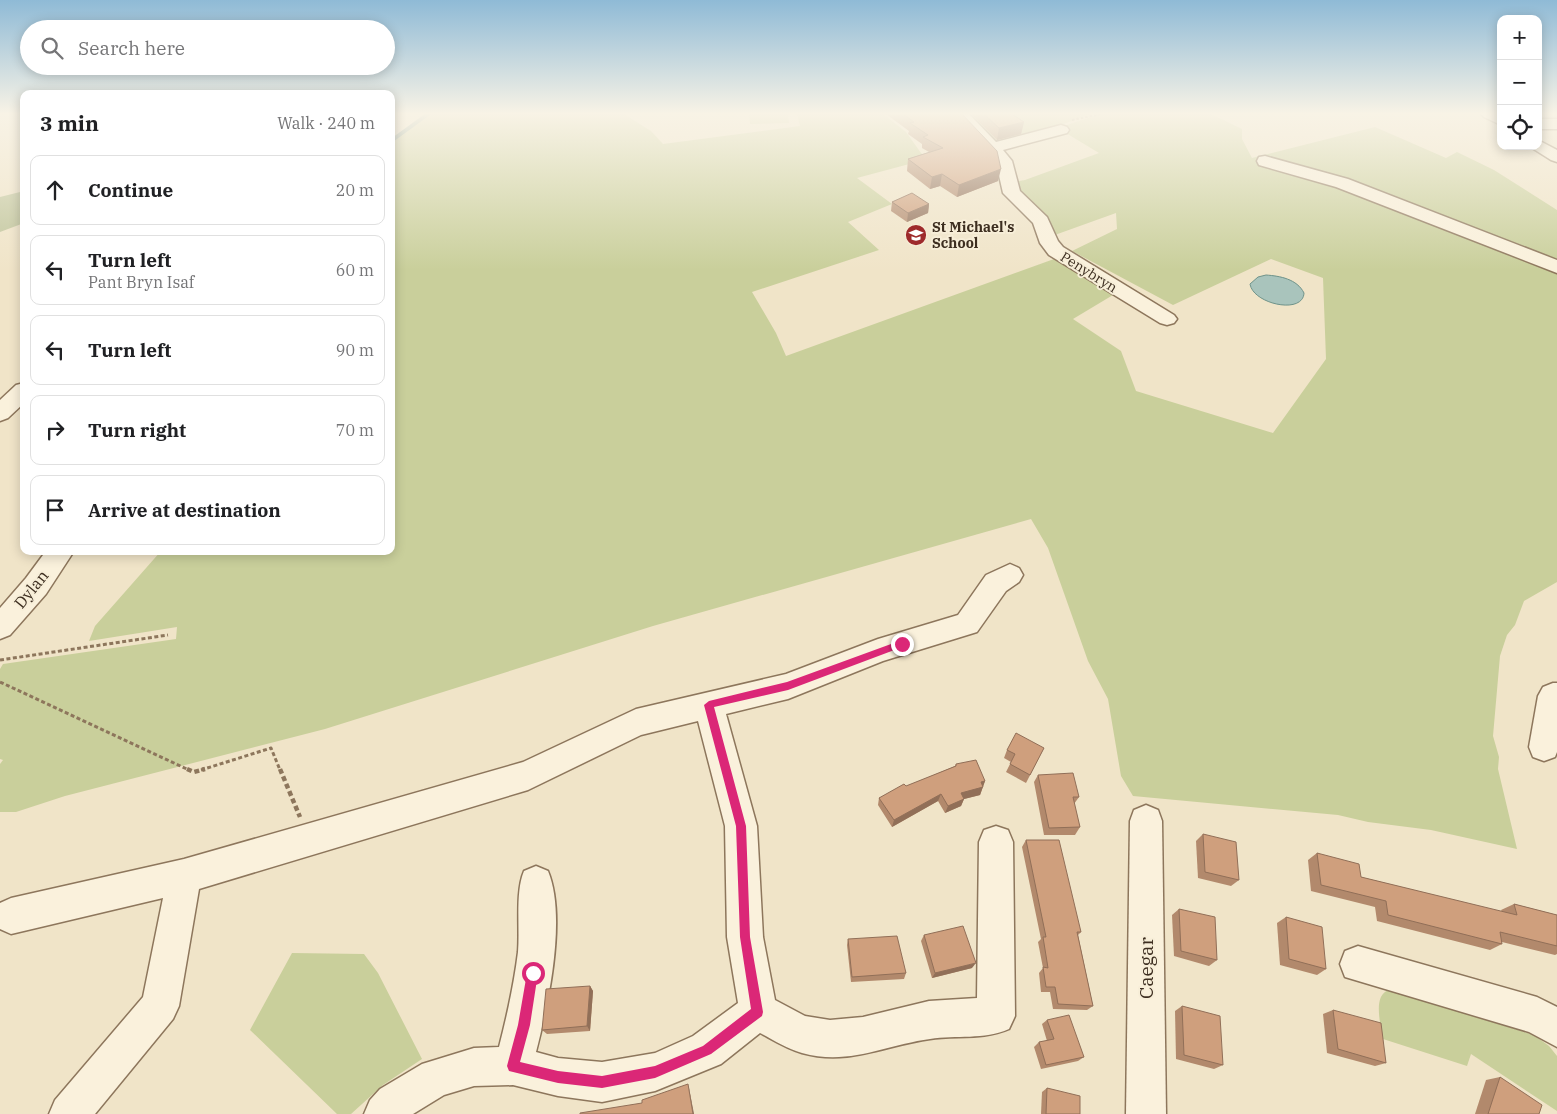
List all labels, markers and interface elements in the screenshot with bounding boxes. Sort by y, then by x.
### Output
map controls [1497,15,1542,150]
button: + [1497,15,1542,60]
search box [20,20,395,75]
icon: search [38,34,66,62]
text: Search here [78,36,185,60]
button: − [1497,60,1542,105]
button: locate [1497,105,1542,150]
text: 3 min [40,109,99,137]
text: Walk · 240 m [277,113,375,133]
icon: ahead [41,176,69,204]
text: Continue [88,178,173,202]
text: 20 m [336,180,374,200]
place label: St Michael's School [932,218,1014,252]
school or university icon: St Michael's School [904,223,928,247]
text: Turn left [88,248,171,272]
street label: Penybryn [1057,248,1121,297]
icon: left [41,256,69,284]
text: 60 m [336,260,374,280]
text: Pant Bryn Isaf [88,272,194,292]
icon: left [41,336,69,364]
text: Turn left [88,338,171,362]
text: 90 m [336,340,374,360]
icon: right [41,416,69,444]
text: Turn right [88,418,186,442]
text: 70 m [336,420,374,440]
icon: arrive [41,496,69,524]
text: Arrive at destination [88,498,281,522]
street label: Dylan [10,566,52,612]
route end [891,633,914,656]
street label: Caegar [1134,937,1158,999]
route start [522,962,545,985]

